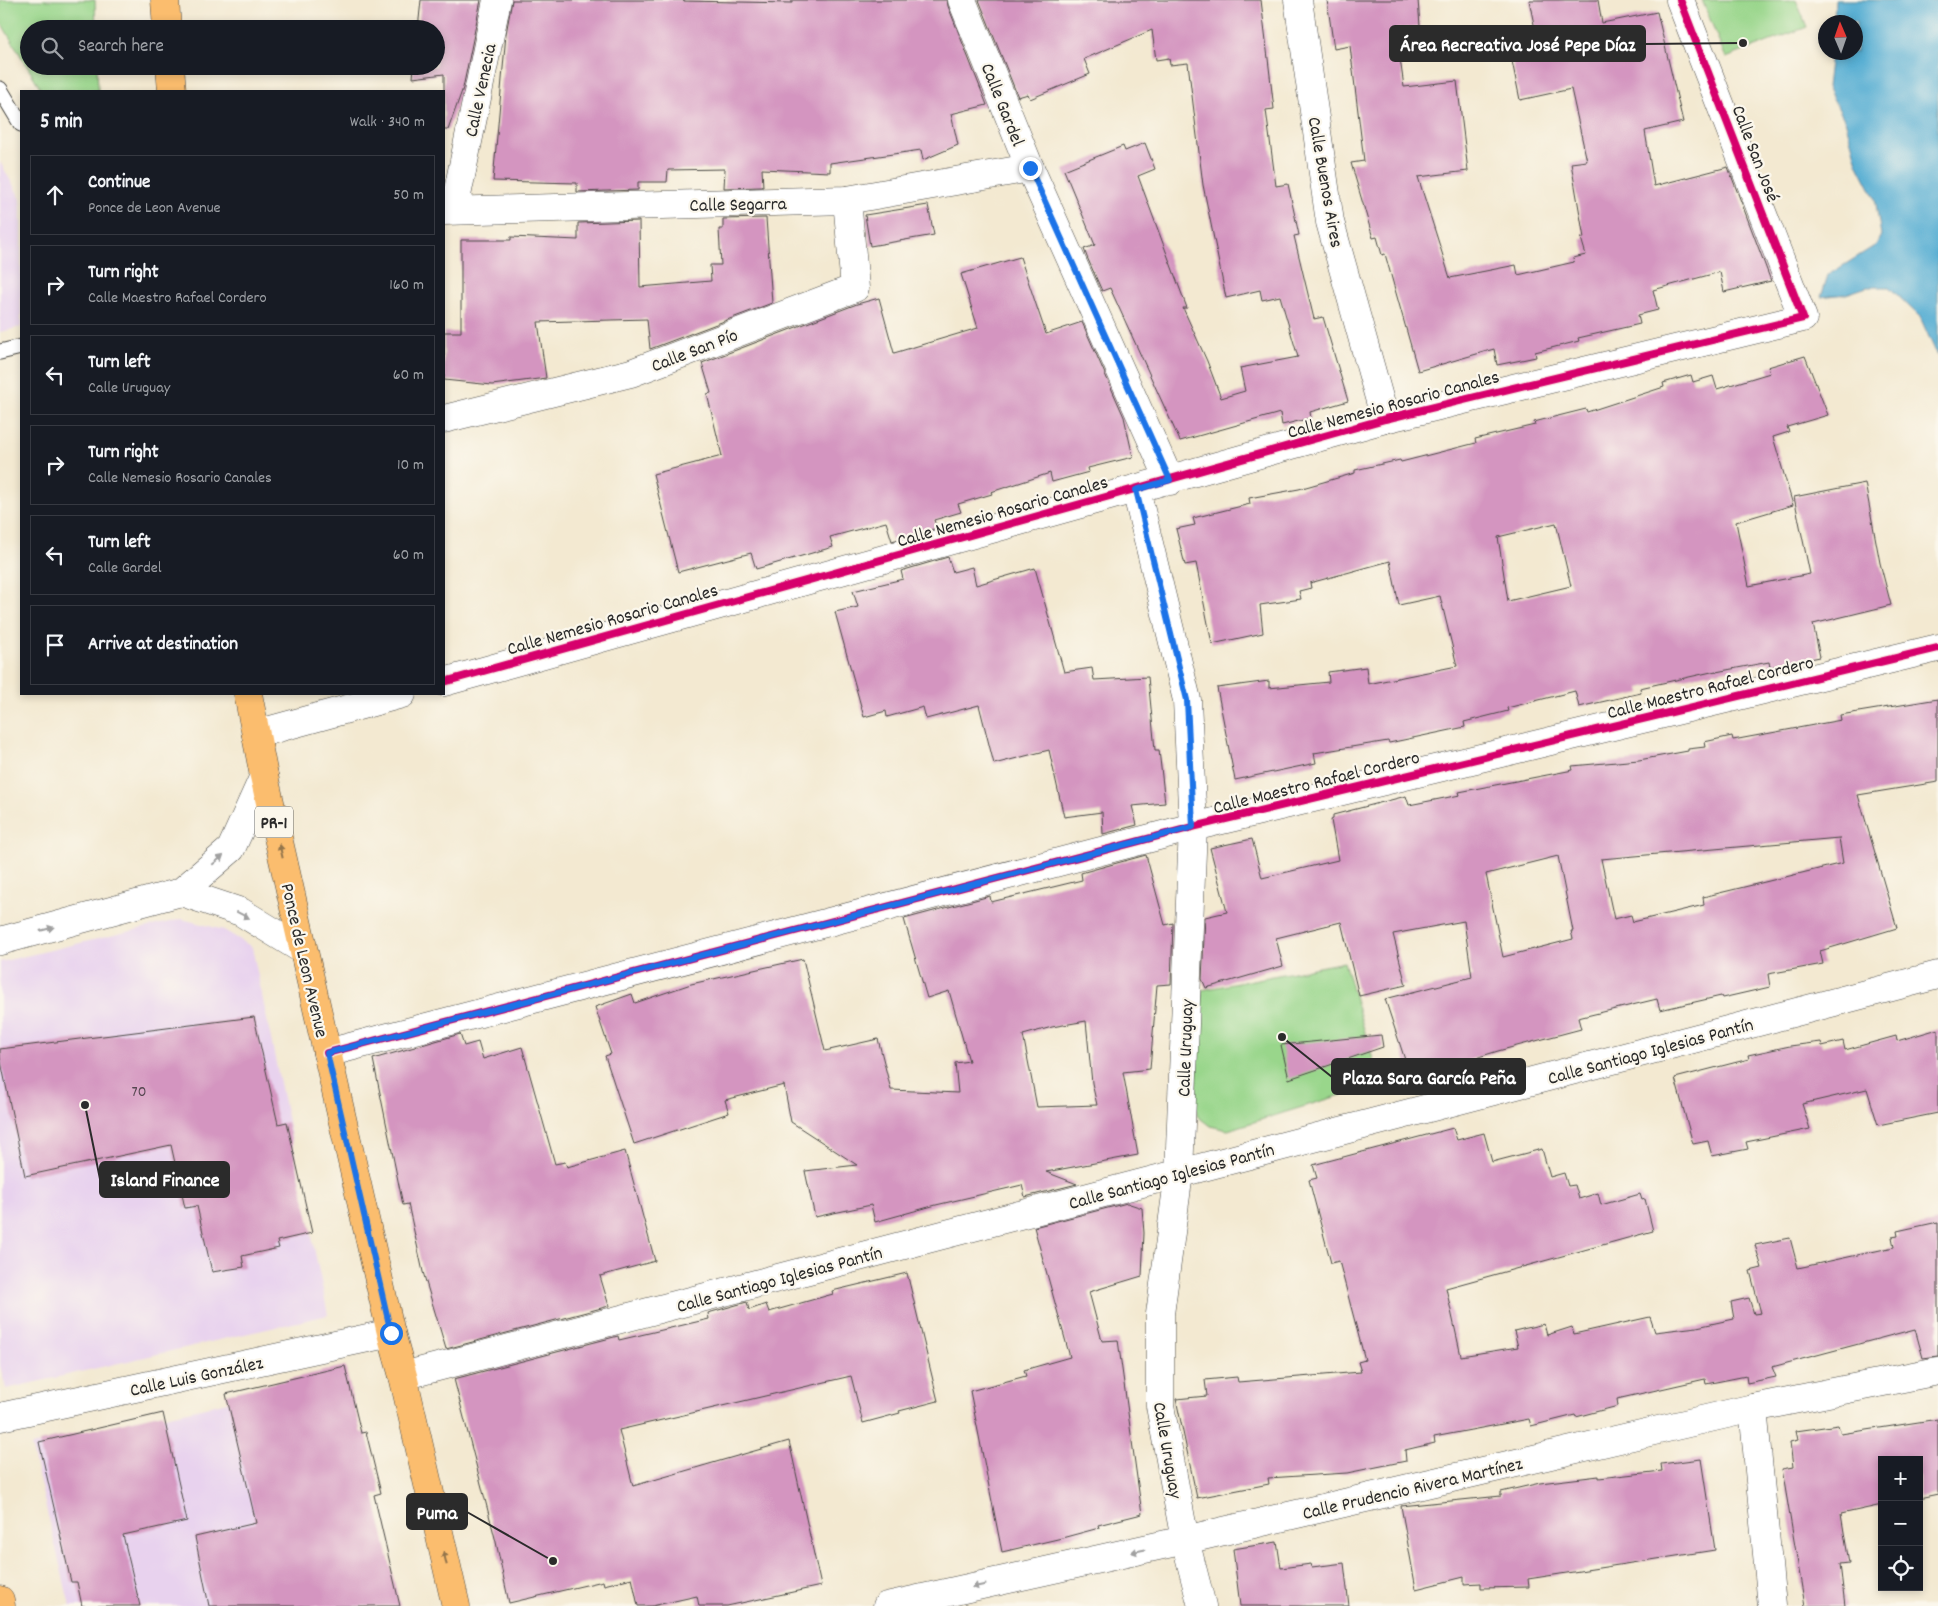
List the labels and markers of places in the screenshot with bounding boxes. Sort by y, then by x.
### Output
callout: Área Recreativa José Pepe Díaz [1390,26,1645,61]
callout: Plaza Sara García Peña [1332,1059,1525,1094]
callout: Island Finance [100,1162,229,1197]
callout: Puma [407,1494,467,1529]

